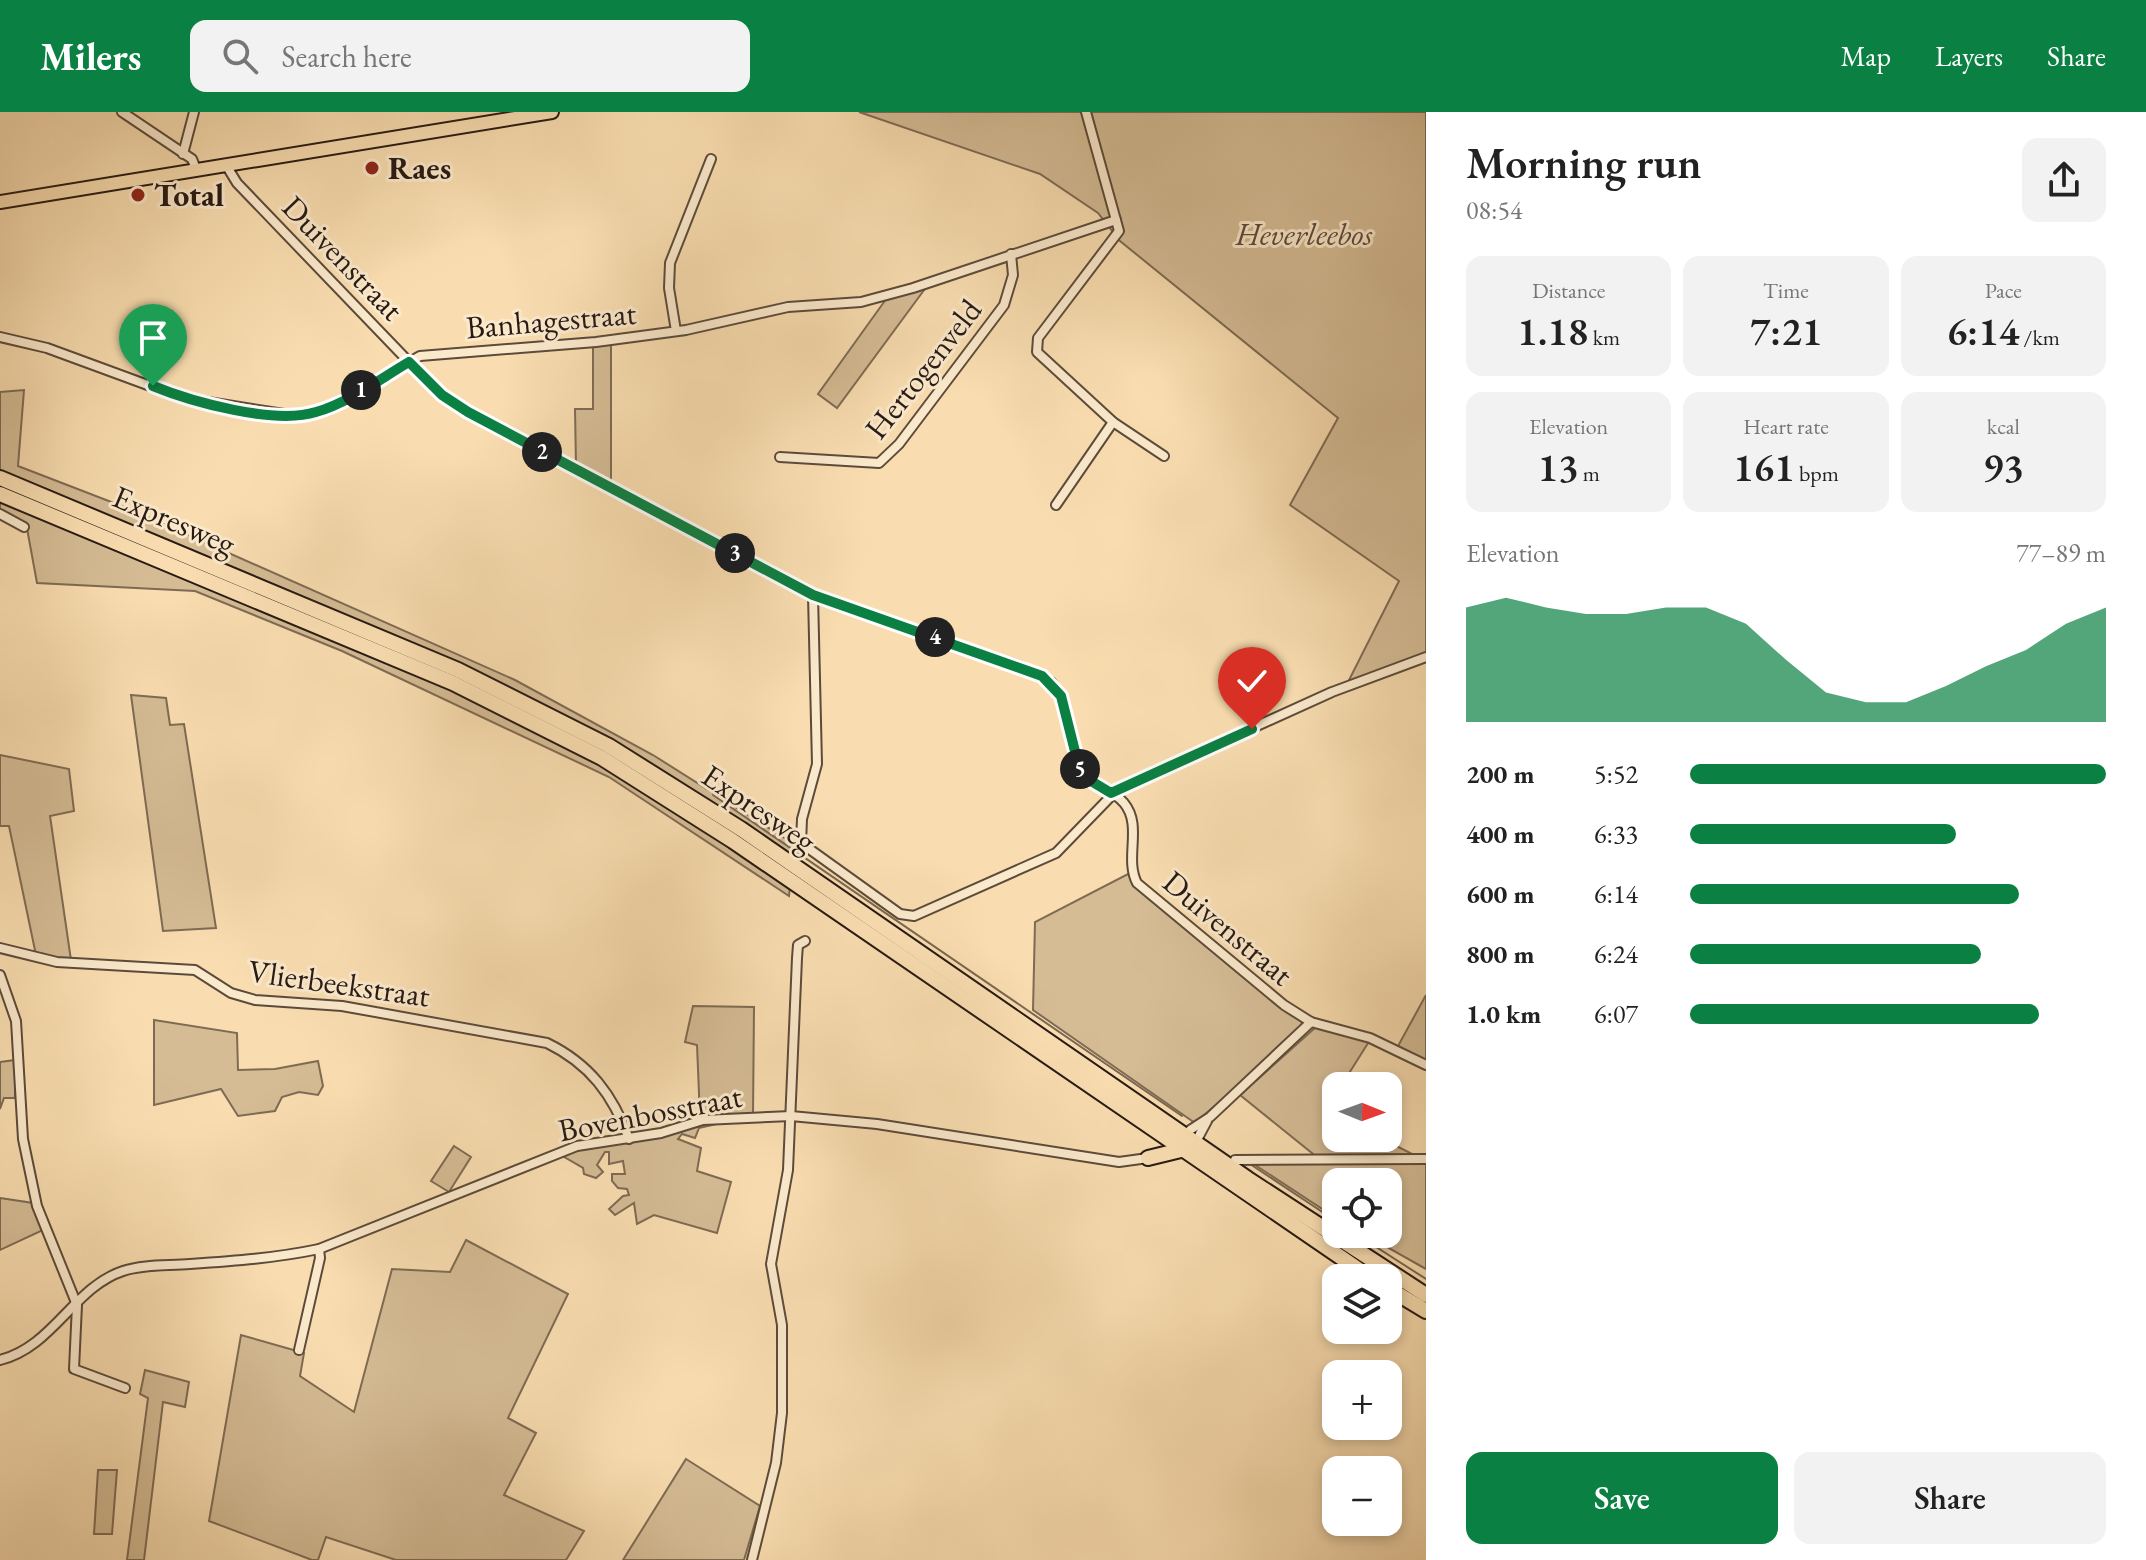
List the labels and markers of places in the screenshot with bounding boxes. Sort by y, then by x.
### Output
place label: Raes [388,147,451,189]
marker: Raes [363,159,381,177]
place label: Total [154,174,224,216]
marker: Total [129,186,147,204]
pin [119,304,187,386]
pin: 1 [341,370,381,410]
pin: 2 [522,432,562,472]
pin: 3 [715,533,755,573]
pin: 4 [915,617,955,657]
pin [1218,647,1286,729]
pin: 5 [1060,749,1100,789]

